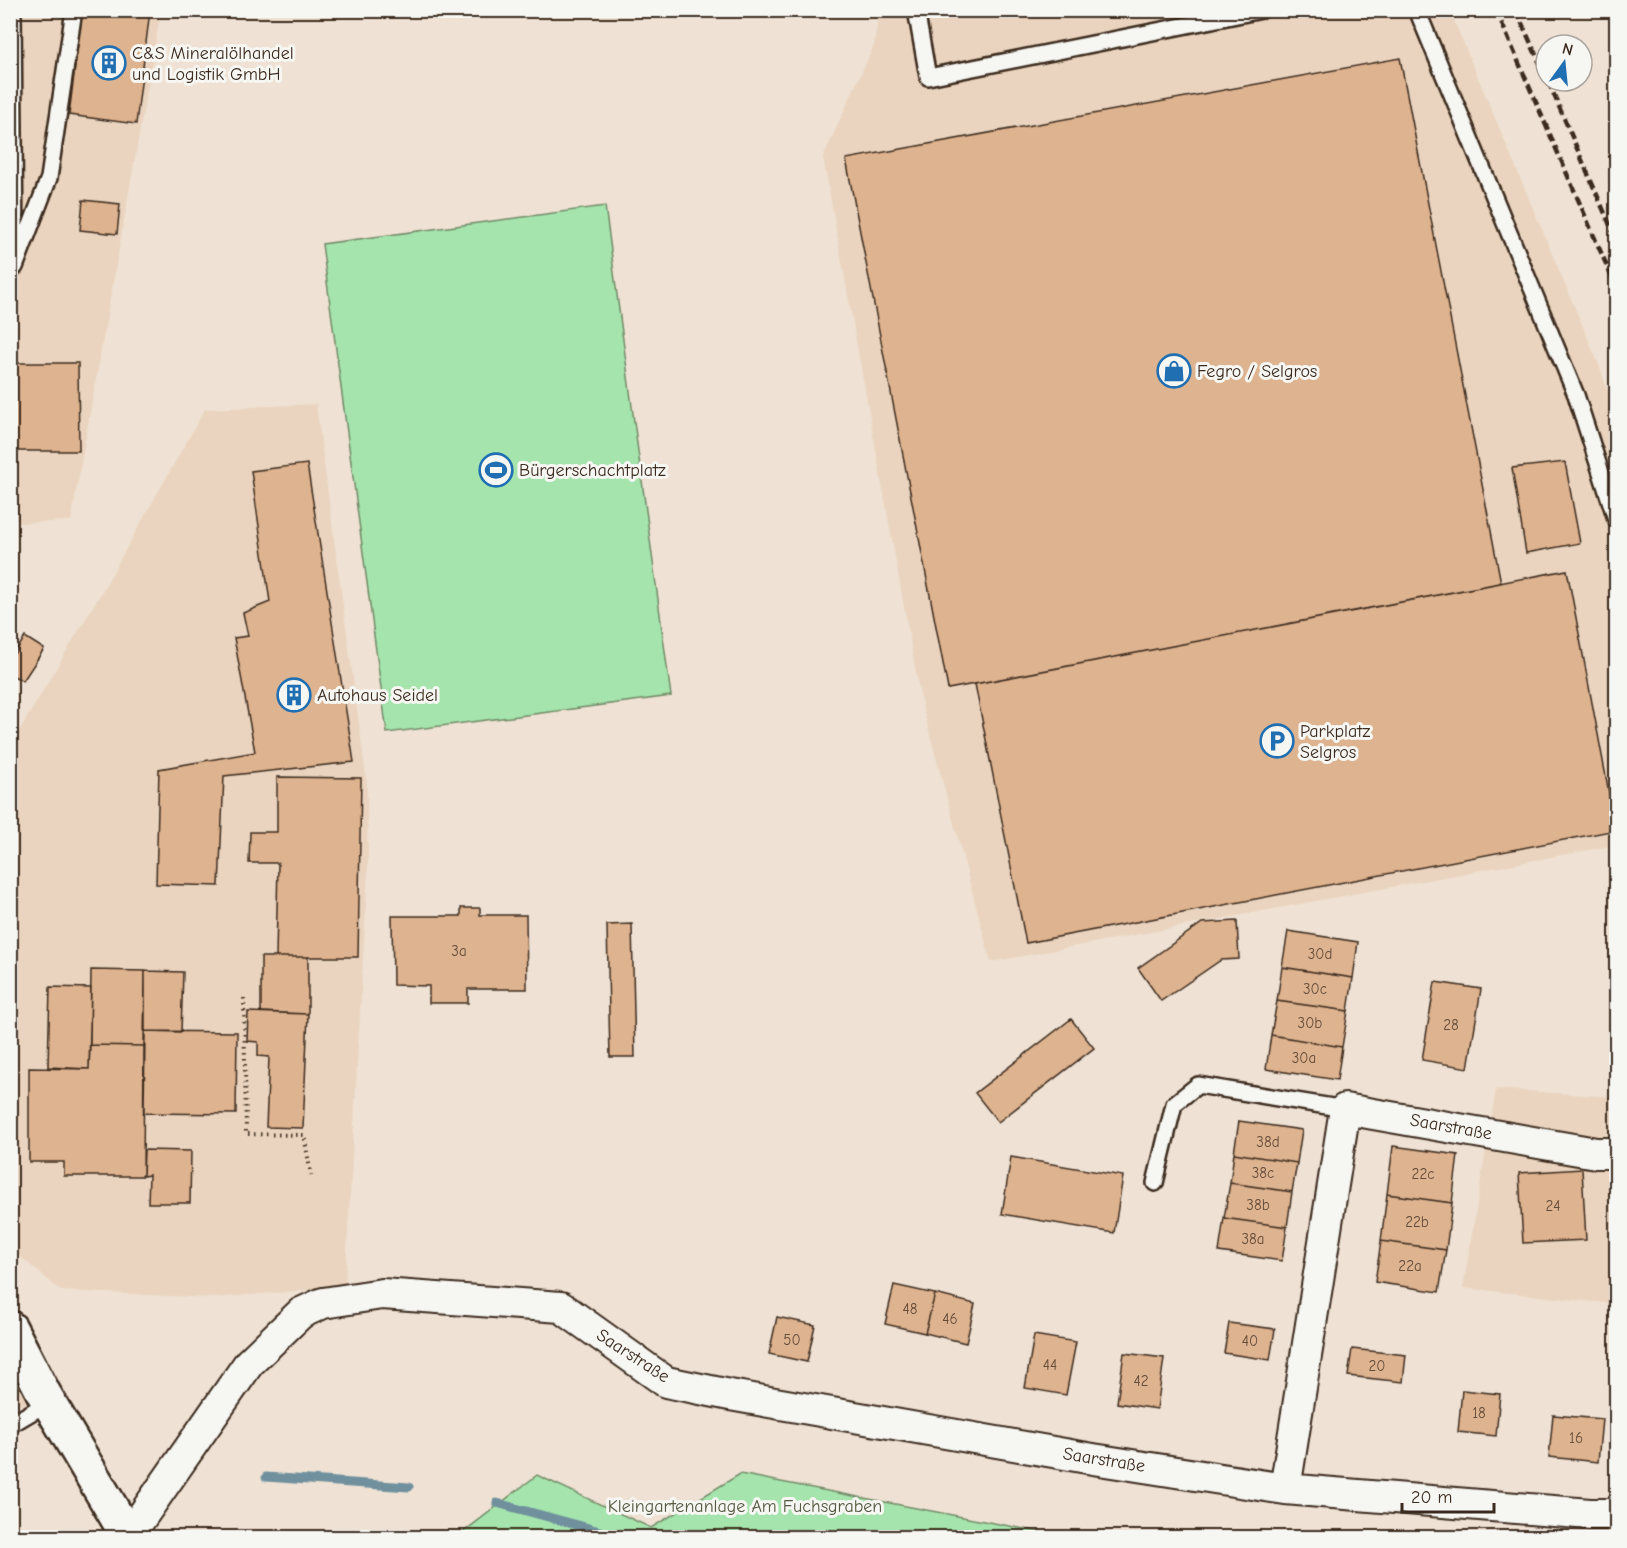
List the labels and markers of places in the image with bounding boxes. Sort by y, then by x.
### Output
place label: C&S Mineralölhandel und Logistik GmbH [132,43,294,85]
building icon: C&S Mineralölhandel und Logistik GmbH [91,45,127,81]
shop icon: Fegro / Selgros [1156,353,1192,389]
place label: Fegro / Selgros [1197,361,1317,382]
sports icon: Bürgerschachtplatz [478,452,514,488]
place label: Bürgerschachtplatz [519,460,666,481]
building icon: Autohaus Seidel [276,677,312,713]
place label: Autohaus Seidel [317,685,438,706]
place label: Parkplatz Selgros [1300,721,1370,763]
parking icon: Parkplatz Selgros [1259,723,1295,759]

